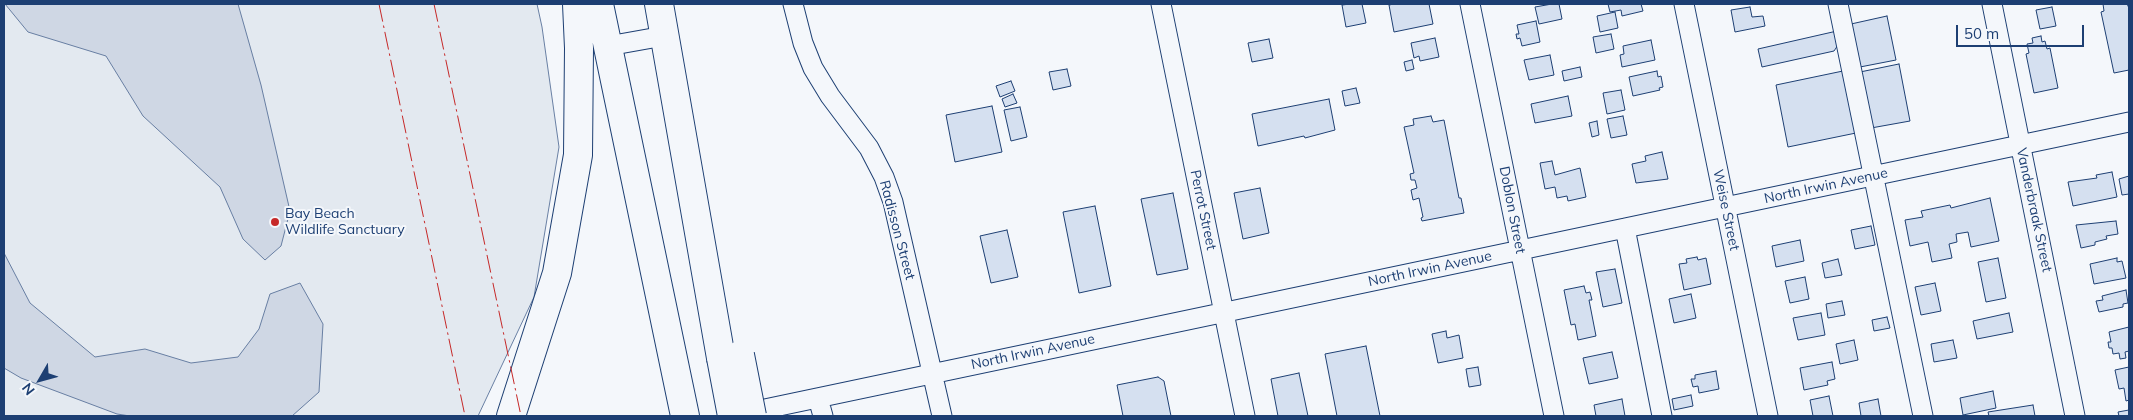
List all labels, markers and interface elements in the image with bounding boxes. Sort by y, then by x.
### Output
scale bar [1958,15,2086,47]
text: 50 m [1964,24,1999,43]
street label: Vanderbraak Street [2013,146,2055,274]
street label: Doblon Street [1495,165,1529,255]
street label: North Irwin Avenue [1763,165,1889,207]
street label: Perrot Street [1186,168,1220,252]
street label: Weise Street [1709,168,1743,252]
street label: Radisson Street [876,178,918,282]
place label: Bay Beach Wildlife Sanctuary [285,206,405,238]
marker: Bay Beach Wildlife Sanctuary [269,216,281,228]
street label: North Irwin Avenue [1367,248,1493,290]
street label: North Irwin Avenue [970,331,1096,373]
north arrow [15,355,65,405]
text: N [18,380,39,399]

